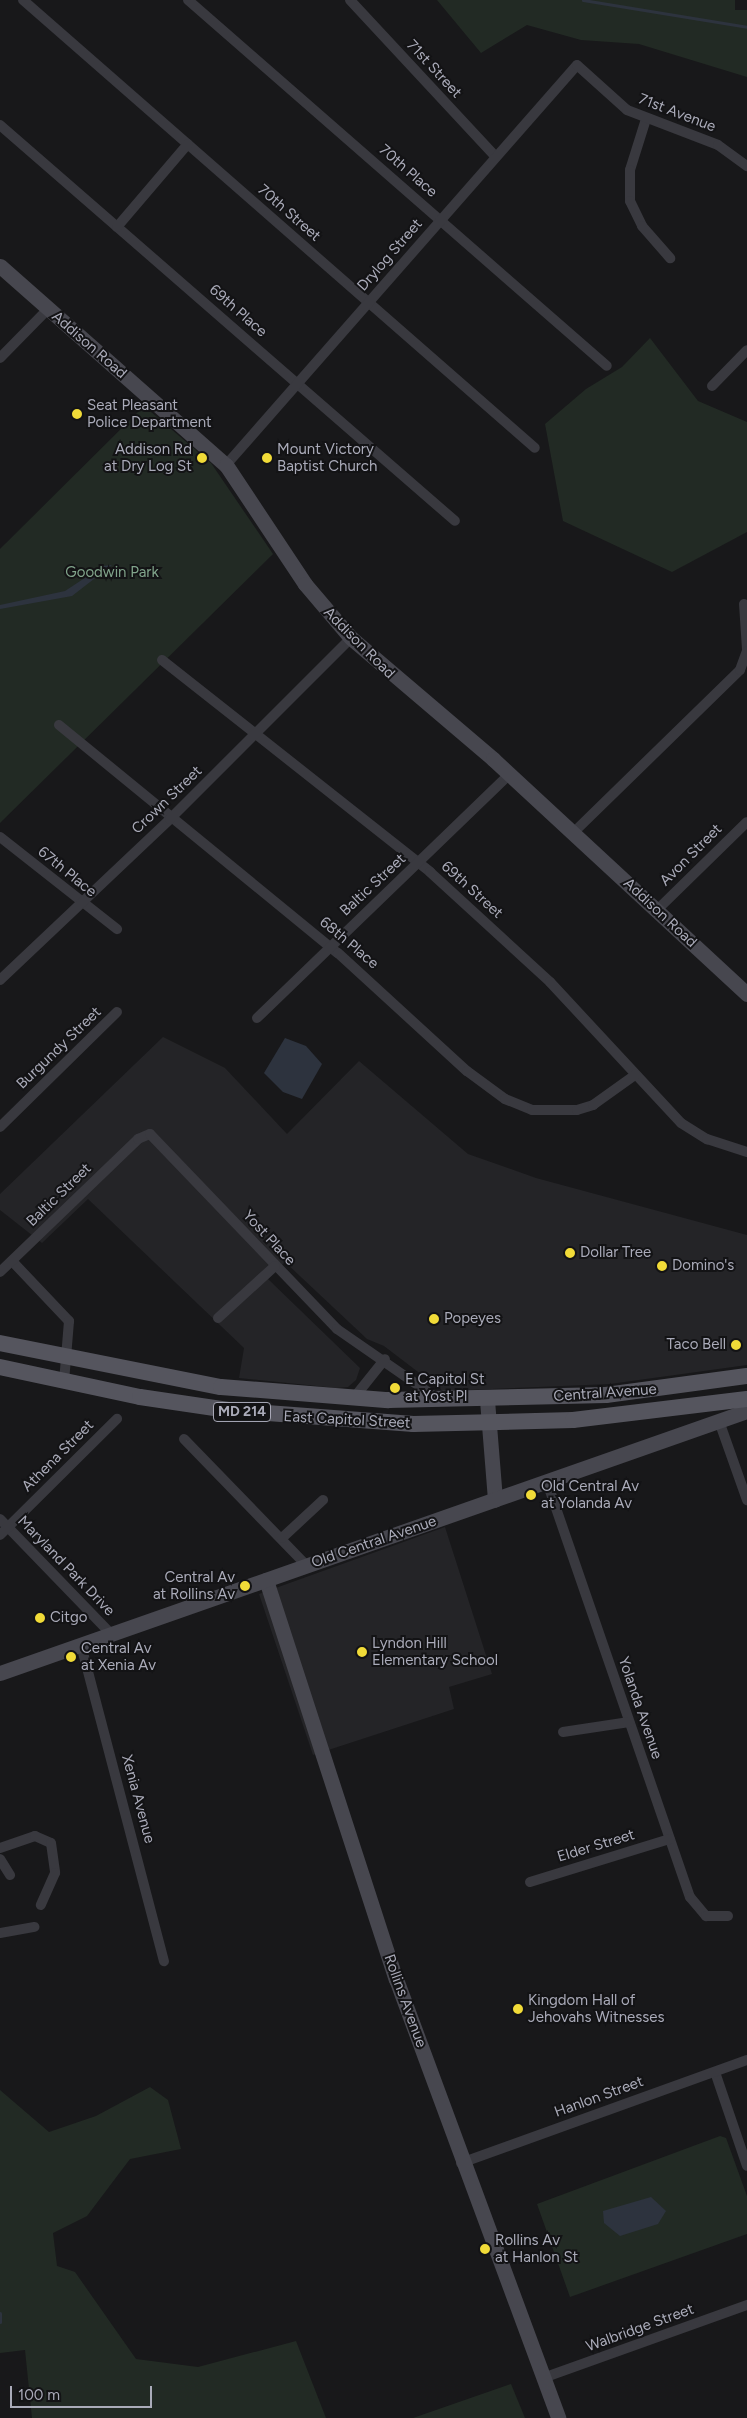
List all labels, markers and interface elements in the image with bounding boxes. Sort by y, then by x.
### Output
street label: 71st Street [403,36,465,102]
street label: 71st Avenue [636,90,718,136]
street label: 70th Place [375,141,441,201]
street label: 70th Street [254,181,324,245]
street label: Drylog Street [354,215,426,295]
street label: 69th Place [205,281,271,341]
street label: Addison Road [48,308,130,382]
place label: Seat Pleasant Police Department [87,396,212,431]
marker: Seat Pleasant Police Department [71,408,83,420]
place label: Addison Rd at Dry Log St [104,440,192,475]
place label: Mount Victory Baptist Church [277,440,377,475]
marker: Addison Rd at Dry Log St [196,452,208,464]
marker: Mount Victory Baptist Church [261,452,273,464]
park label: Goodwin Park [65,564,159,582]
street label: Addison Road [320,604,398,682]
street label: Crown Street [128,762,206,838]
street label: Avon Street [656,820,726,890]
street label: 67th Place [34,843,100,901]
street label: Baltic Street [336,850,410,920]
street label: 69th Street [437,858,507,922]
street label: Addison Road [620,875,700,951]
street label: 68th Place [316,913,382,973]
street label: Burgundy Street [13,1003,105,1093]
street label: Baltic Street [23,1160,95,1230]
street label: Yost Place [239,1207,299,1269]
place label: Dollar Tree [580,1244,651,1262]
marker: Dollar Tree [564,1247,576,1259]
place label: Domino's [672,1257,734,1275]
marker: Domino's [656,1260,668,1272]
place label: Popeyes [444,1310,501,1328]
marker: Popeyes [428,1313,440,1325]
place label: Taco Bell [667,1336,726,1354]
marker: Taco Bell [730,1339,742,1351]
place label: E Capitol St at Yost Pl [405,1370,485,1405]
street label: Central Avenue [553,1380,657,1406]
marker: E Capitol St at Yost Pl [389,1382,401,1394]
road number: MD 214 [212,1400,272,1424]
street label: East Capitol Street [283,1408,411,1432]
street label: Athena Street [18,1416,98,1496]
place label: Old Central Av at Yolanda Av [541,1477,639,1512]
marker: Old Central Av at Yolanda Av [525,1489,537,1501]
street label: Maryland Park Drive [14,1512,118,1620]
street label: Old Central Avenue [309,1512,439,1572]
place label: Central Av at Rollins Av [153,1568,235,1603]
marker: Central Av at Rollins Av [239,1580,251,1592]
place label: Citgo [50,1609,87,1627]
marker: Citgo [34,1612,46,1624]
place label: Lyndon Hill Elementary School [372,1634,498,1669]
place label: Central Av at Xenia Av [81,1639,156,1674]
marker: Lyndon Hill Elementary School [356,1646,368,1658]
marker: Central Av at Xenia Av [65,1651,77,1663]
street label: Yolanda Avenue [614,1654,666,1762]
street label: Xenia Avenue [118,1753,158,1845]
street label: Elder Street [555,1826,637,1866]
street label: Rollins Avenue [380,1952,430,2050]
place label: Kingdom Hall of Jehovahs Witnesses [528,1991,664,2026]
marker: Kingdom Hall of Jehovahs Witnesses [512,2003,524,2015]
street label: Hanlon Street [552,2073,646,2121]
place label: Rollins Av at Hanlon St [495,2231,578,2266]
marker: Rollins Av at Hanlon St [479,2243,491,2255]
street label: Walbridge Street [584,2300,696,2356]
scale bar [12,2376,155,2408]
text: 100 m [18,2386,60,2404]

